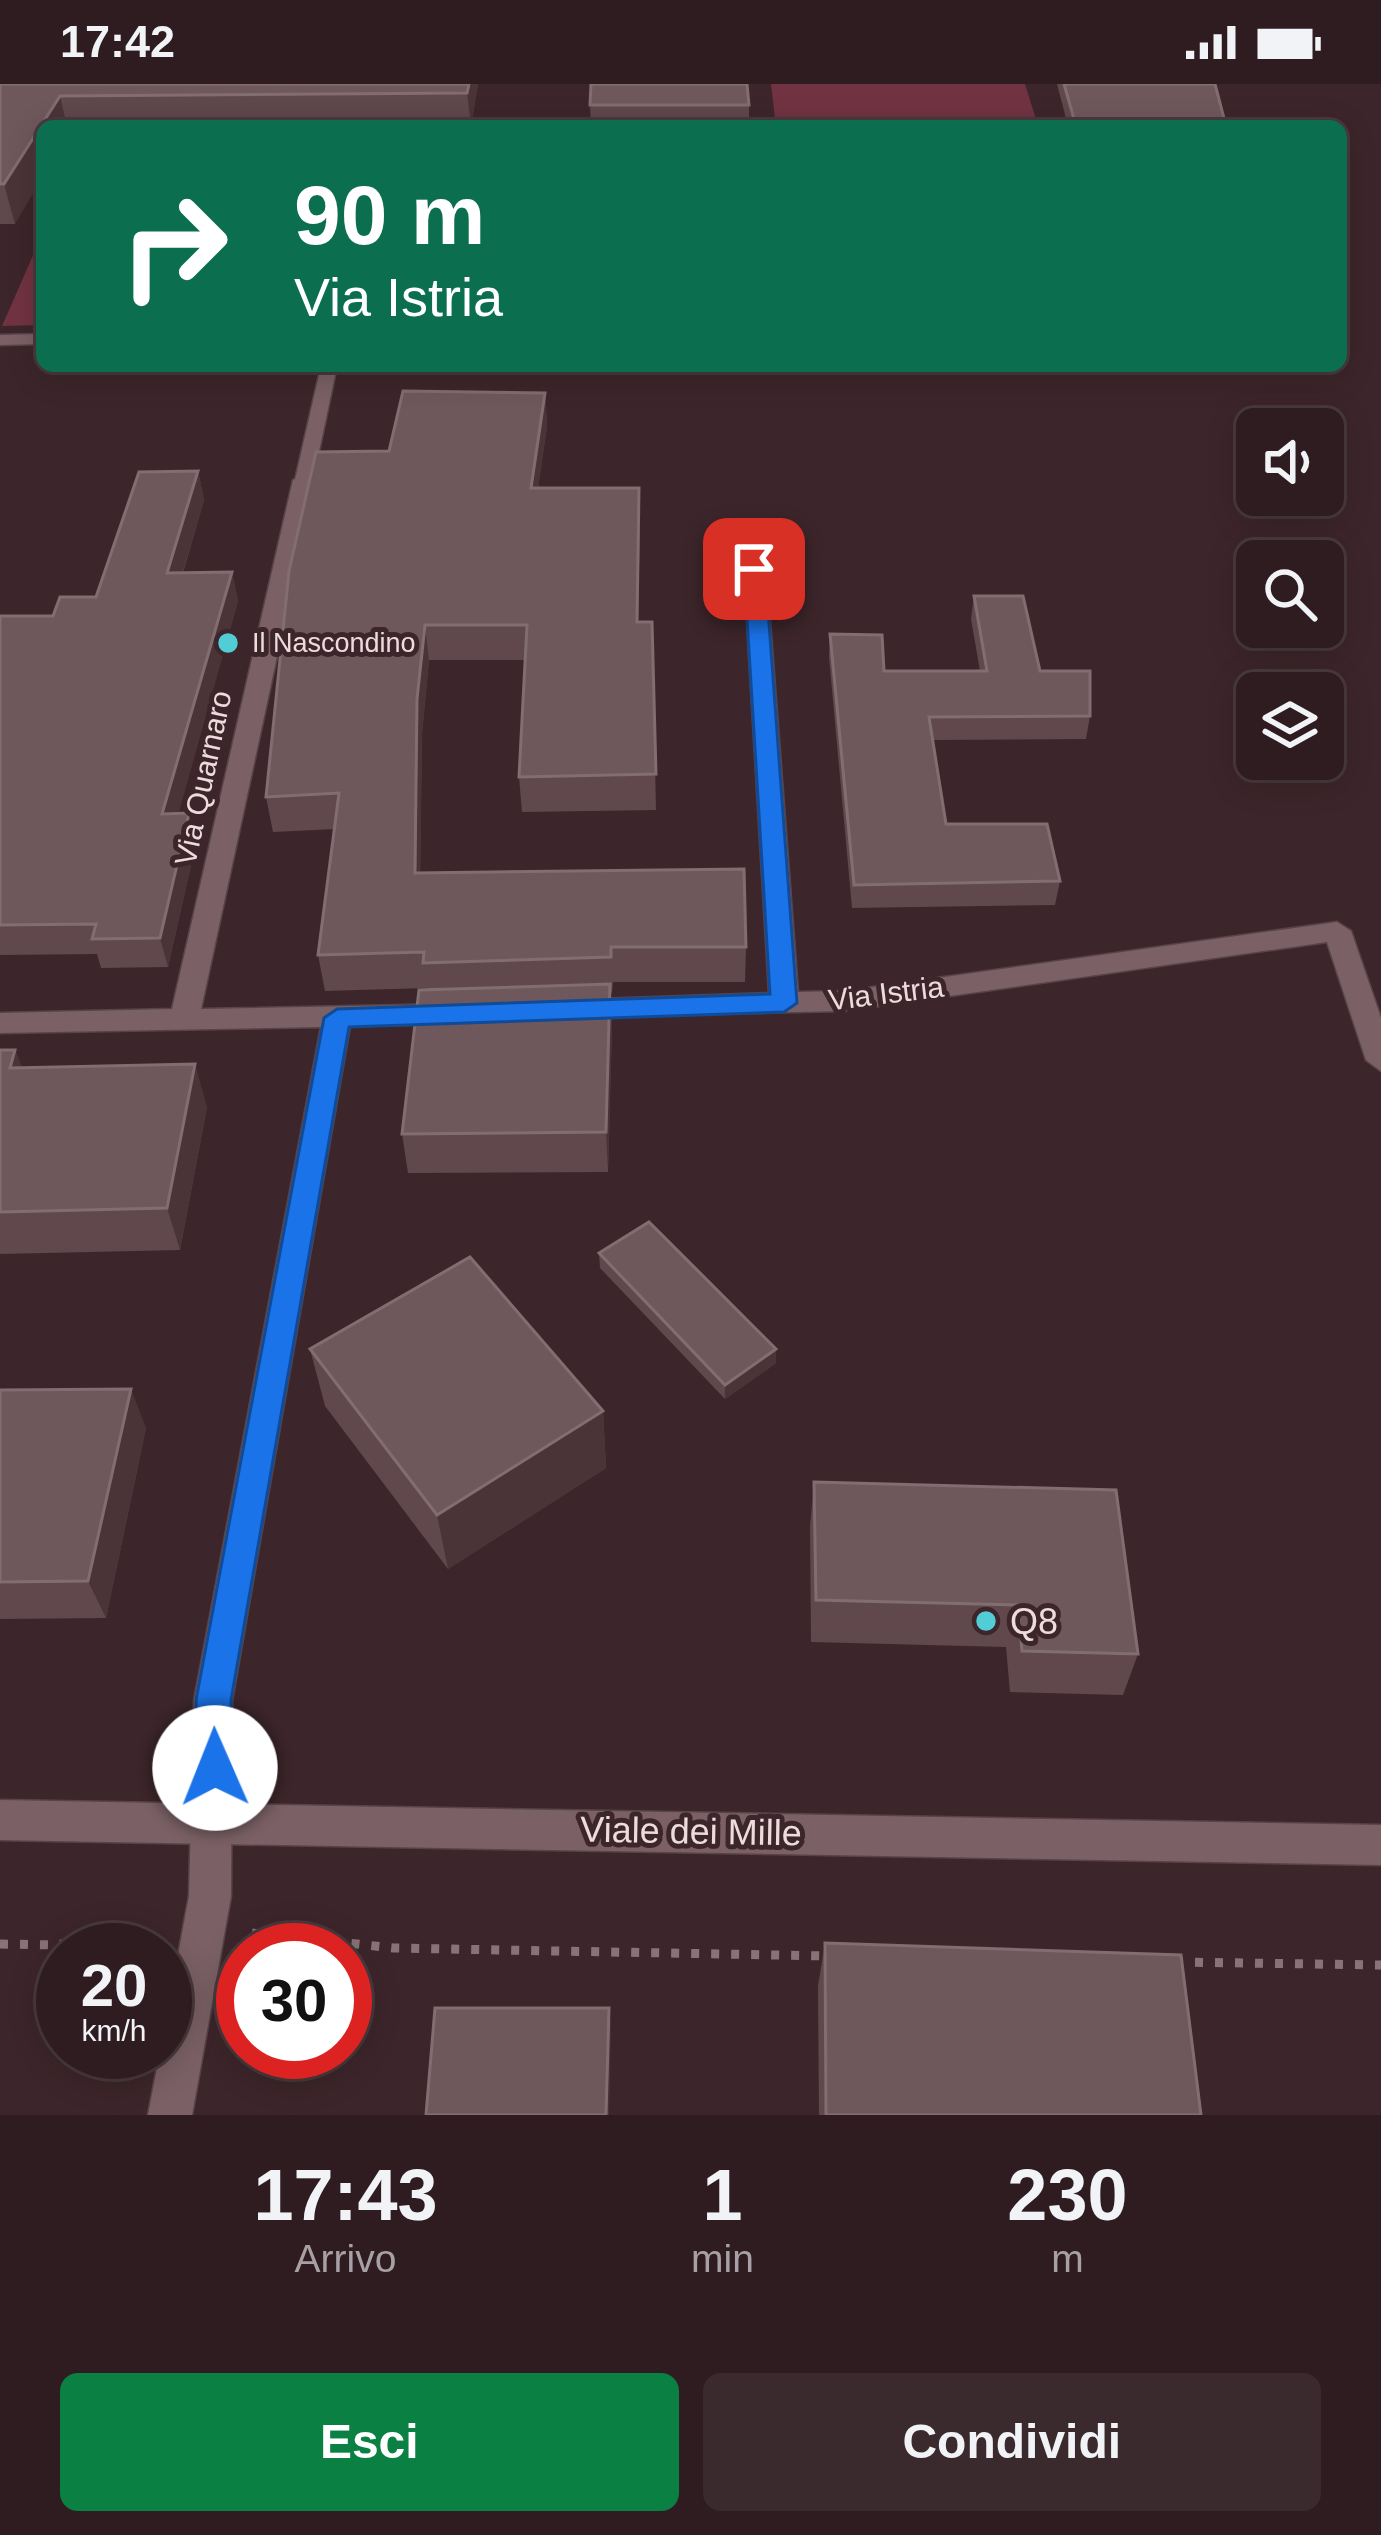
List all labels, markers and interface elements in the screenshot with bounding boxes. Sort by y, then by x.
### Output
text: 17:42 [60,16,175,67]
icon: right [96,168,252,324]
text: 90 m [294,168,485,262]
text: Via Istria [294,267,503,327]
map controls [1236,408,1344,780]
button: sound [1236,408,1344,516]
pin [703,518,805,620]
icon: arrive [721,536,787,602]
button: search [1236,540,1344,648]
place label: Il Nascondino [252,628,416,658]
marker: Il Nascondino [215,630,241,656]
button: layers [1236,672,1344,780]
street label: Via Quarnaro [168,688,238,868]
street label: Via Istria [826,970,946,1016]
place label: Q8 [1010,1601,1058,1642]
marker: Q8 [973,1608,999,1634]
position arrow [152,1705,278,1831]
street label: Viale dei Mille [580,1809,802,1853]
speed limit sign: 30 [216,1923,372,2079]
text: 20 [81,1952,147,2019]
text: km/h [81,2014,147,2047]
text: 17:43 [253,2155,438,2235]
text: 1 [702,2155,743,2235]
text: 230 [1007,2155,1128,2235]
text: Arrivo [295,2237,396,2280]
text: min [691,2237,754,2280]
text: m [1051,2237,1084,2280]
button: Esci [60,2373,679,2511]
button: Condividi [703,2373,1321,2511]

